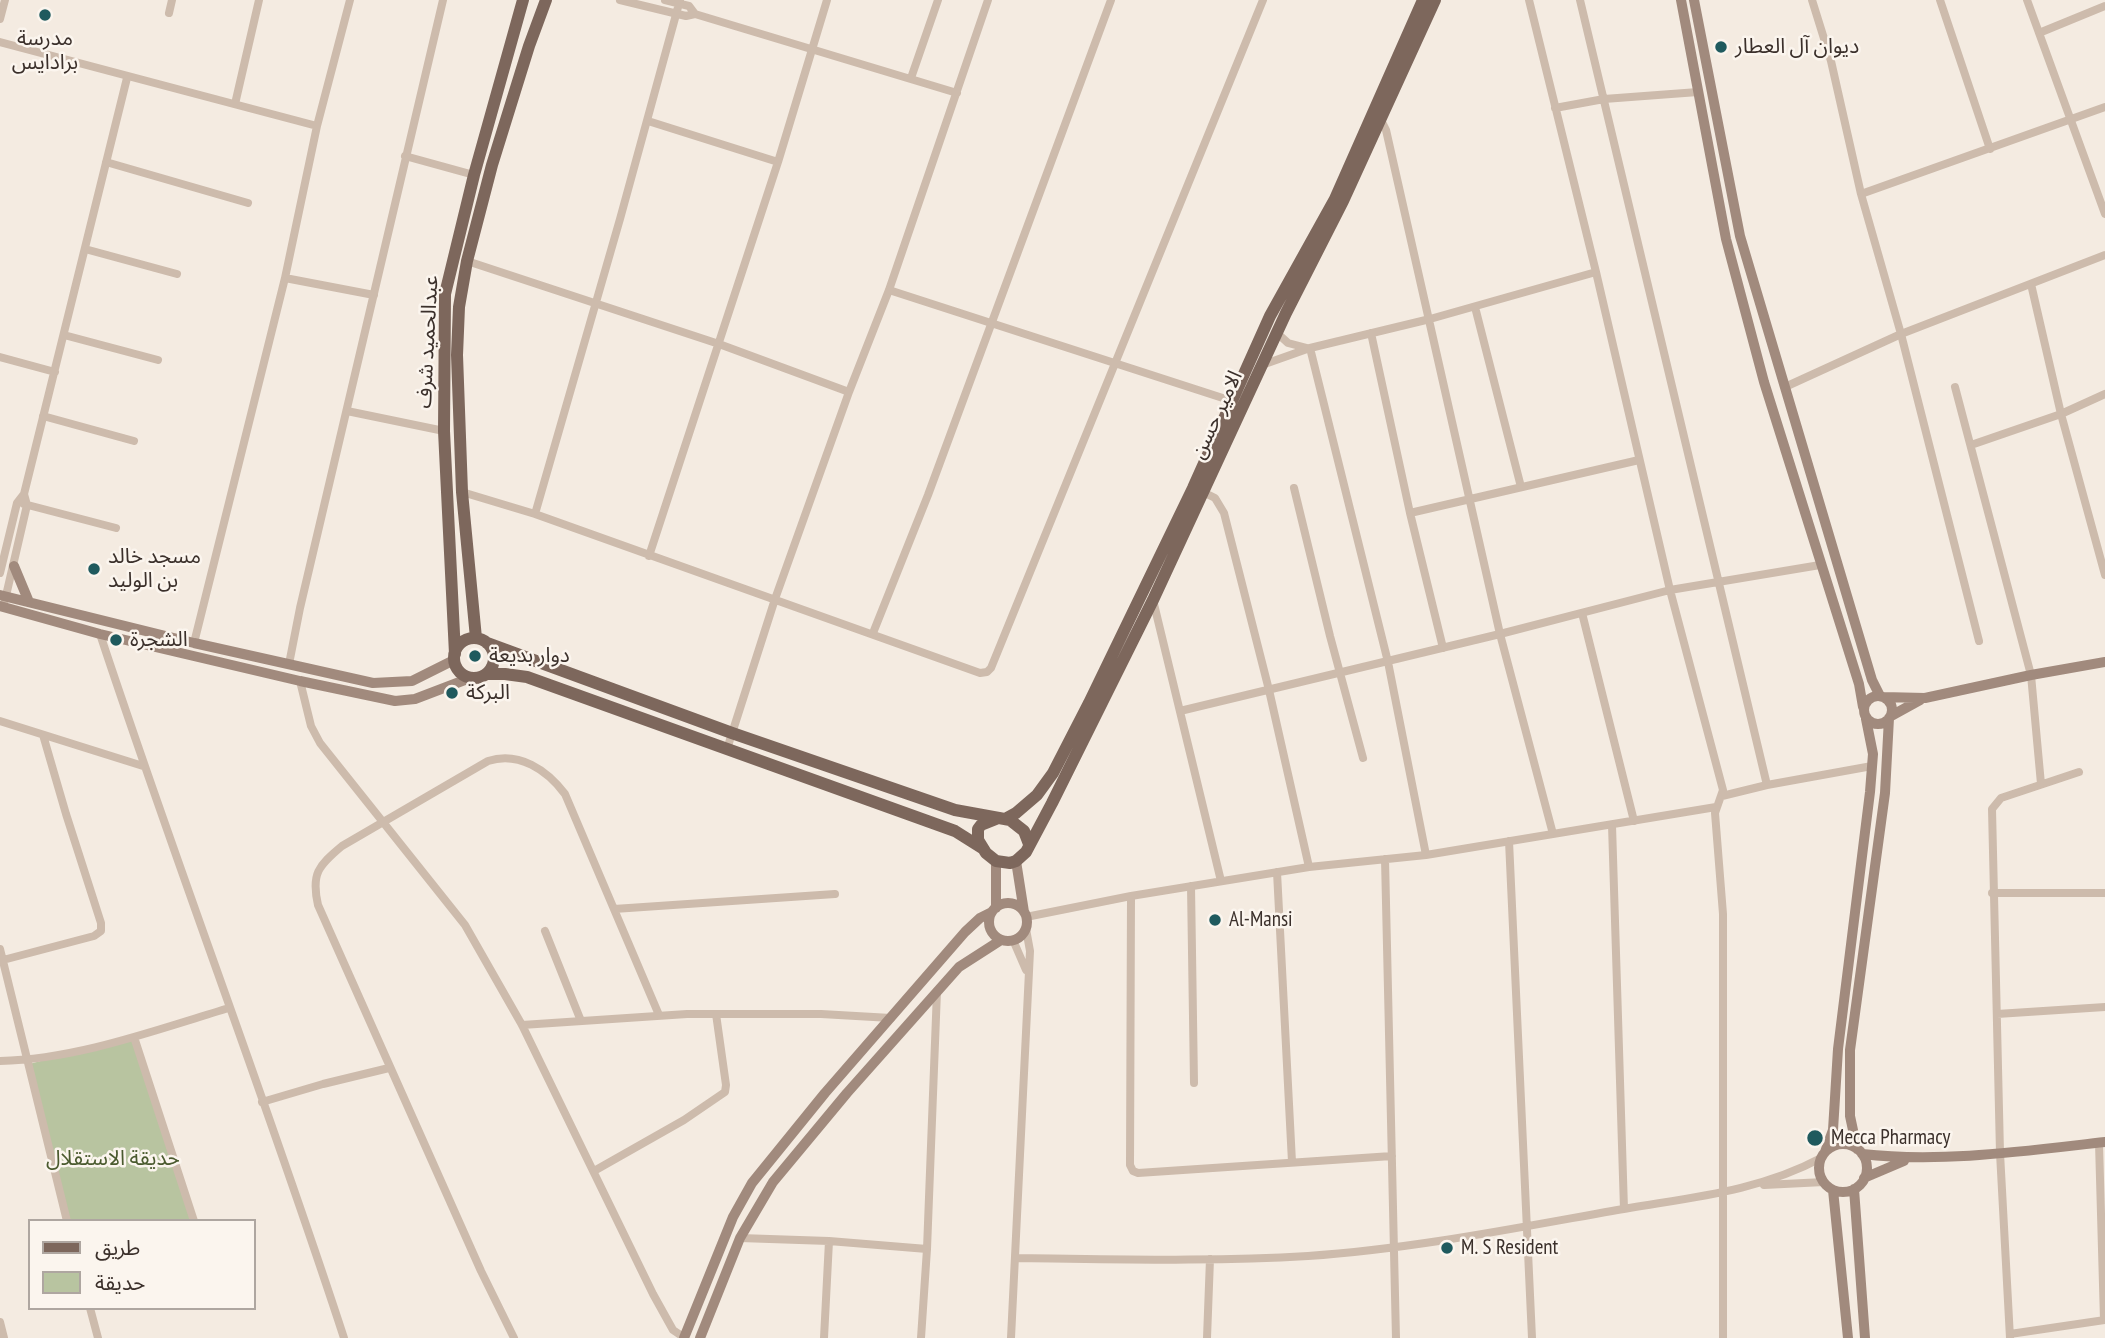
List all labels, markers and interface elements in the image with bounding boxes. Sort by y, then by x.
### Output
marker: مدرسة برادايس [37,7,53,23]
place label: مدرسة برادايس [12,26,78,76]
place label: ديوان آل العطار [1735,34,1859,60]
marker: ديوان آل العطار [1713,39,1729,55]
street label: عبدالحميد شرف [412,275,444,409]
street label: الامير حسن [1186,367,1248,463]
place label: مسجد خالد بن الوليد [108,544,201,594]
marker: مسجد خالد بن الوليد [86,561,102,577]
place label: الشجرة [130,627,188,653]
marker: الشجرة [108,632,124,648]
place label: دوار بديعة [489,643,570,669]
marker: دوار بديعة [467,648,483,664]
place label: البركة [466,680,510,706]
marker: البركة [444,685,460,701]
place label: Al-Mansi [1229,907,1293,933]
marker: Al-Mansi [1207,912,1223,928]
place label: Mecca Pharmacy [1831,1125,1950,1151]
marker: Mecca Pharmacy [1805,1128,1825,1148]
park label: حديقة الاستقلال [46,1146,180,1172]
legend [28,1219,256,1310]
text: طريق [95,1234,140,1261]
place label: M. S Resident [1461,1235,1558,1261]
marker: M. S Resident [1439,1240,1455,1256]
text: حديقة [95,1269,145,1296]

